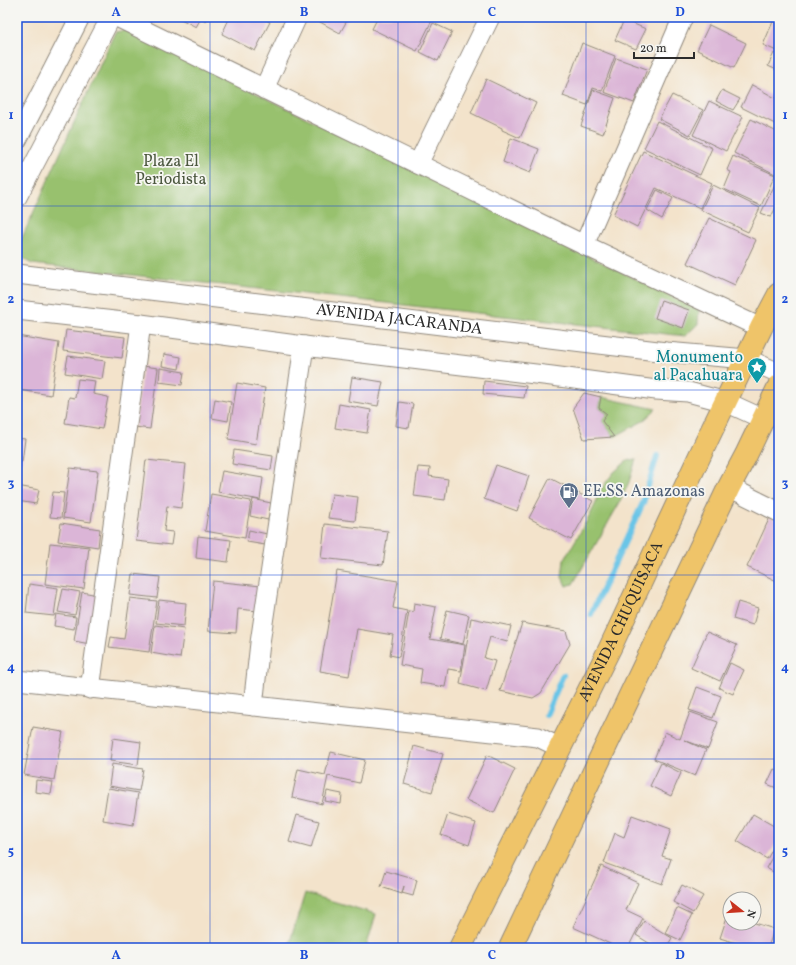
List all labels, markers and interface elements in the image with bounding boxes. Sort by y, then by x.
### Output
text: A [111,4,121,22]
text: B [300,4,309,22]
text: C [488,4,496,22]
text: D [675,4,685,22]
scale bar [634,34,694,60]
text: 20 m [640,41,667,57]
text: 1 [8,107,14,125]
text: 1 [782,107,788,125]
park label: Plaza El Periodista [136,151,206,191]
text: 2 [8,291,15,309]
text: 2 [782,291,789,309]
street label: AVENIDA JACARANDA [315,299,484,341]
place label: Monumento al Pacahuara [653,347,743,387]
place icon: Monumento al Pacahuara [746,356,768,384]
text: 3 [8,475,15,493]
text: 3 [782,475,789,493]
fuel station icon: EE.SS. Amazonas [558,481,580,509]
place label: EE.SS. Amazonas [583,481,705,503]
street label: AVENIDA CHUQUISACA [574,538,669,706]
text: 4 [7,659,15,677]
text: 4 [781,659,789,677]
text: 5 [8,843,14,861]
text: 5 [782,843,788,861]
north arrow [722,891,762,931]
text: N [742,907,758,920]
text: A [111,947,121,965]
text: B [300,947,309,965]
text: C [488,947,496,965]
text: D [675,947,685,965]

